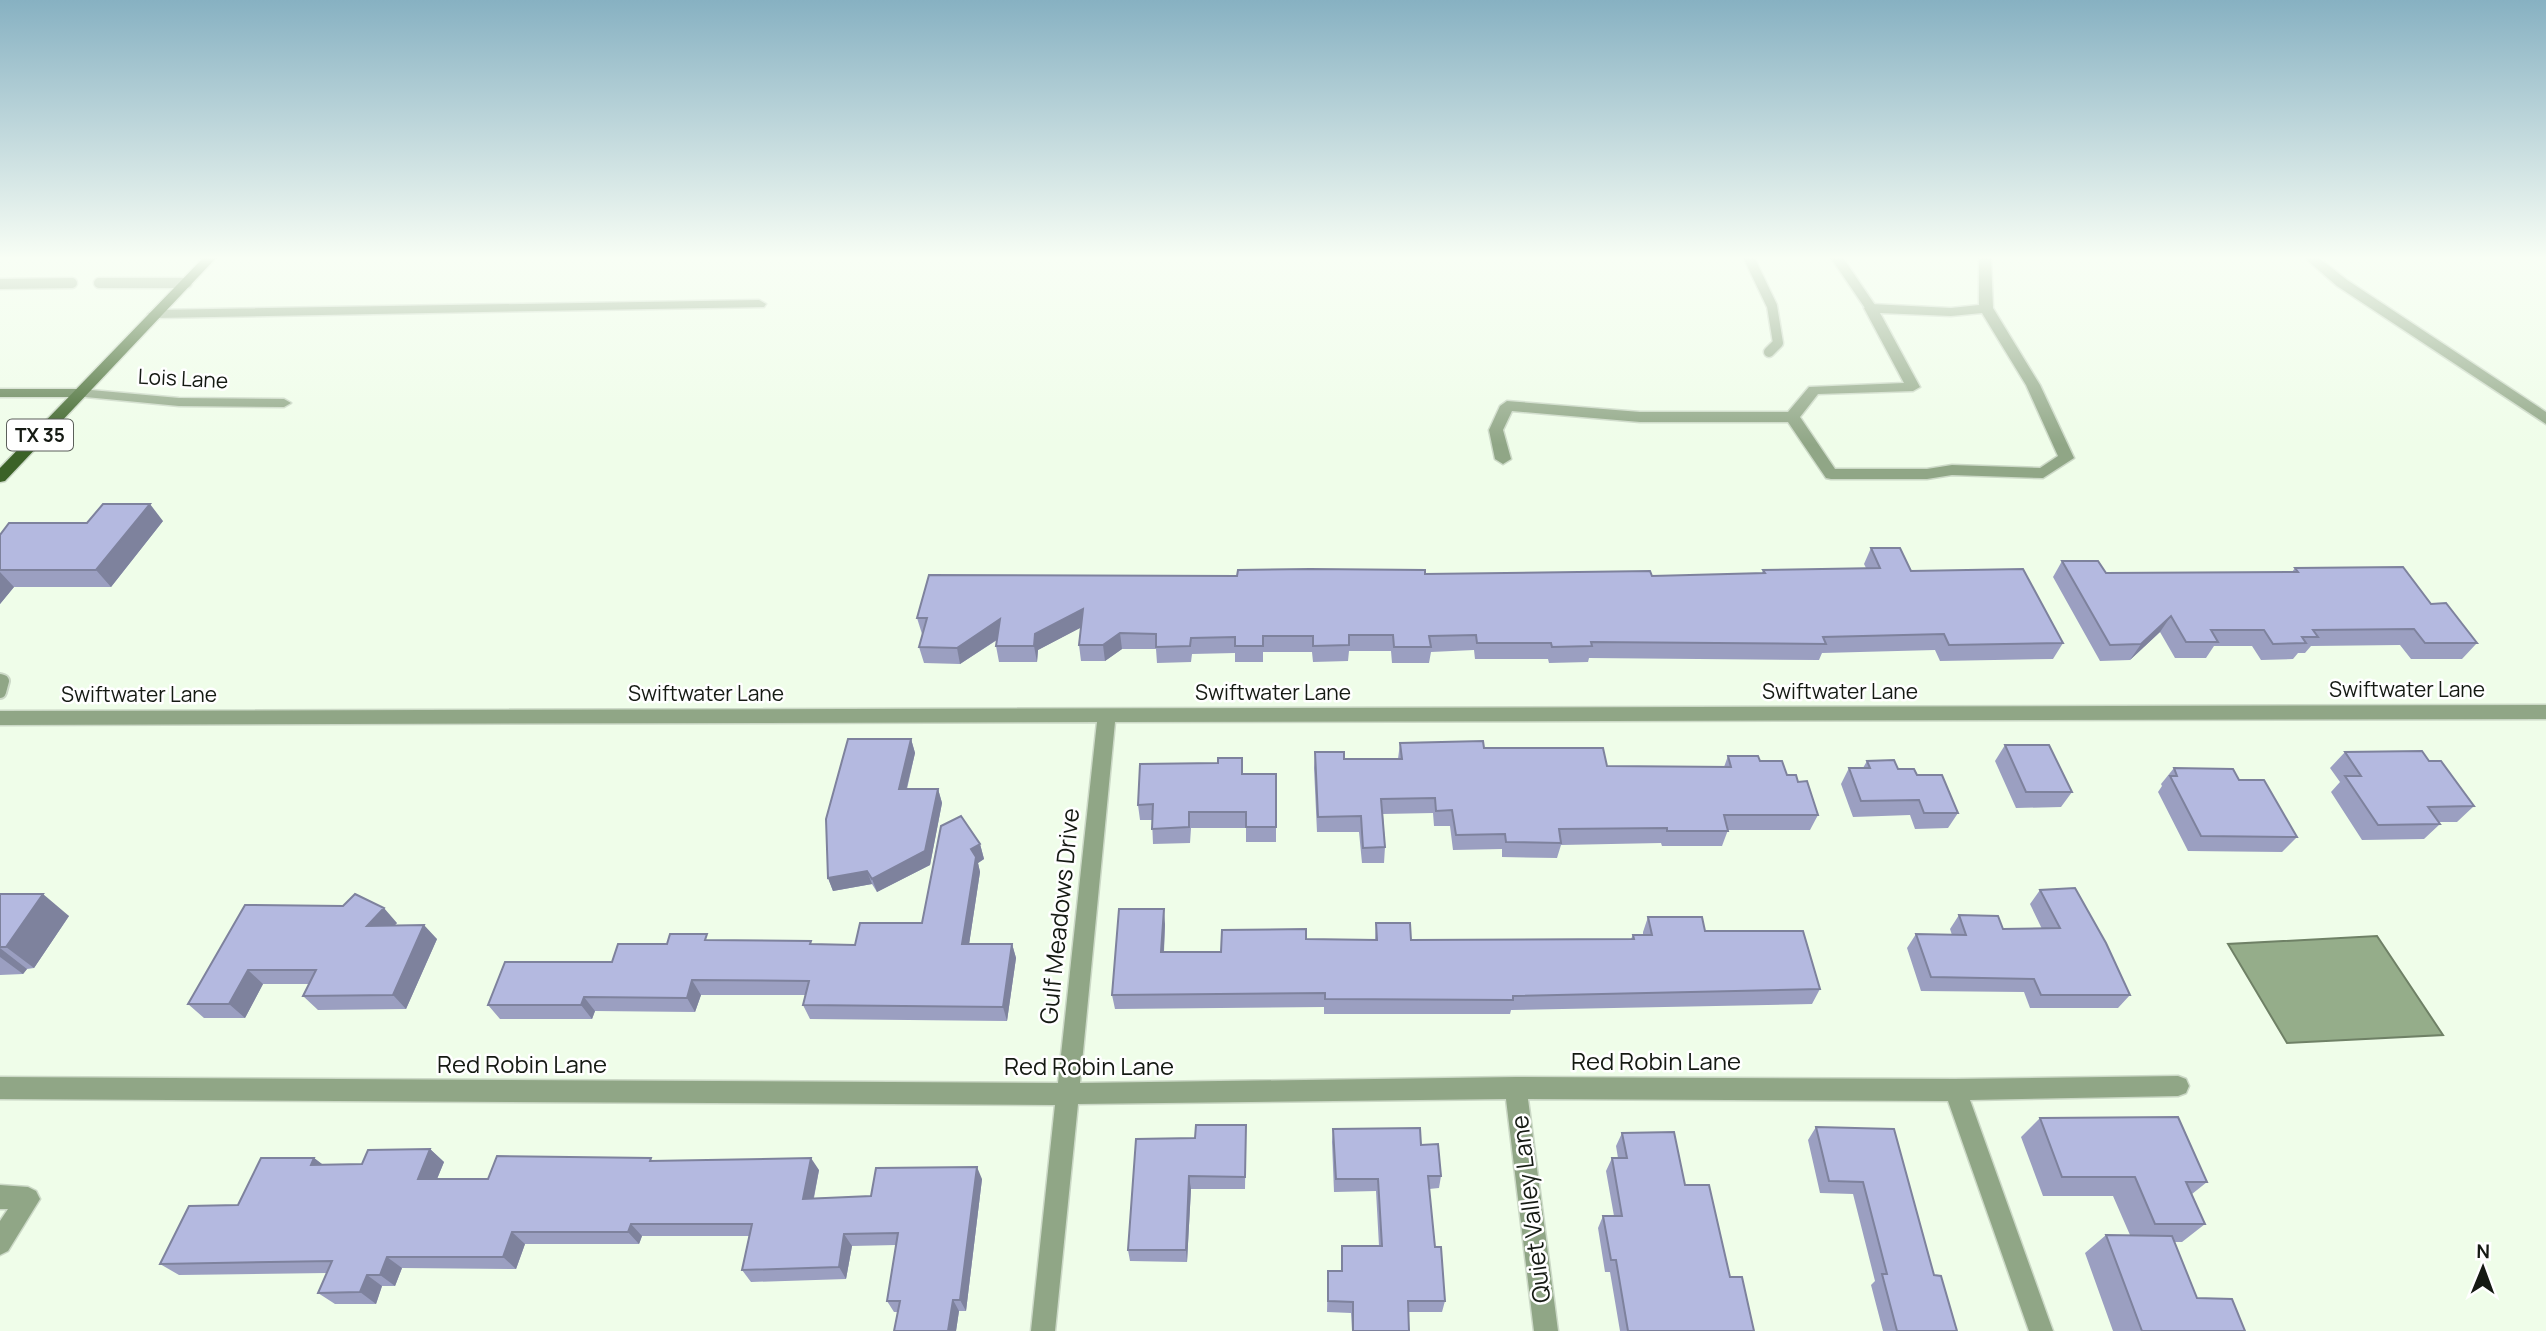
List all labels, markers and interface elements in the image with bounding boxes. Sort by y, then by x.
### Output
street label: Lois Lane [137,362,229,394]
road number: TX 35 [7,420,73,450]
street label: Swiftwater Lane [2329,675,2485,703]
street label: Swiftwater Lane [1762,677,1918,705]
street label: Swiftwater Lane [1195,678,1351,706]
street label: Swiftwater Lane [628,679,784,707]
street label: Swiftwater Lane [61,680,217,708]
street label: Gulf Meadows Drive [1031,806,1086,1025]
street label: Red Robin Lane [1571,1044,1741,1077]
street label: Red Robin Lane [437,1047,607,1080]
street label: Red Robin Lane [1004,1049,1174,1082]
street label: Quiet Valley Lane [1502,1114,1557,1305]
north arrow [2448,1233,2518,1303]
text: N [2476,1238,2490,1264]

